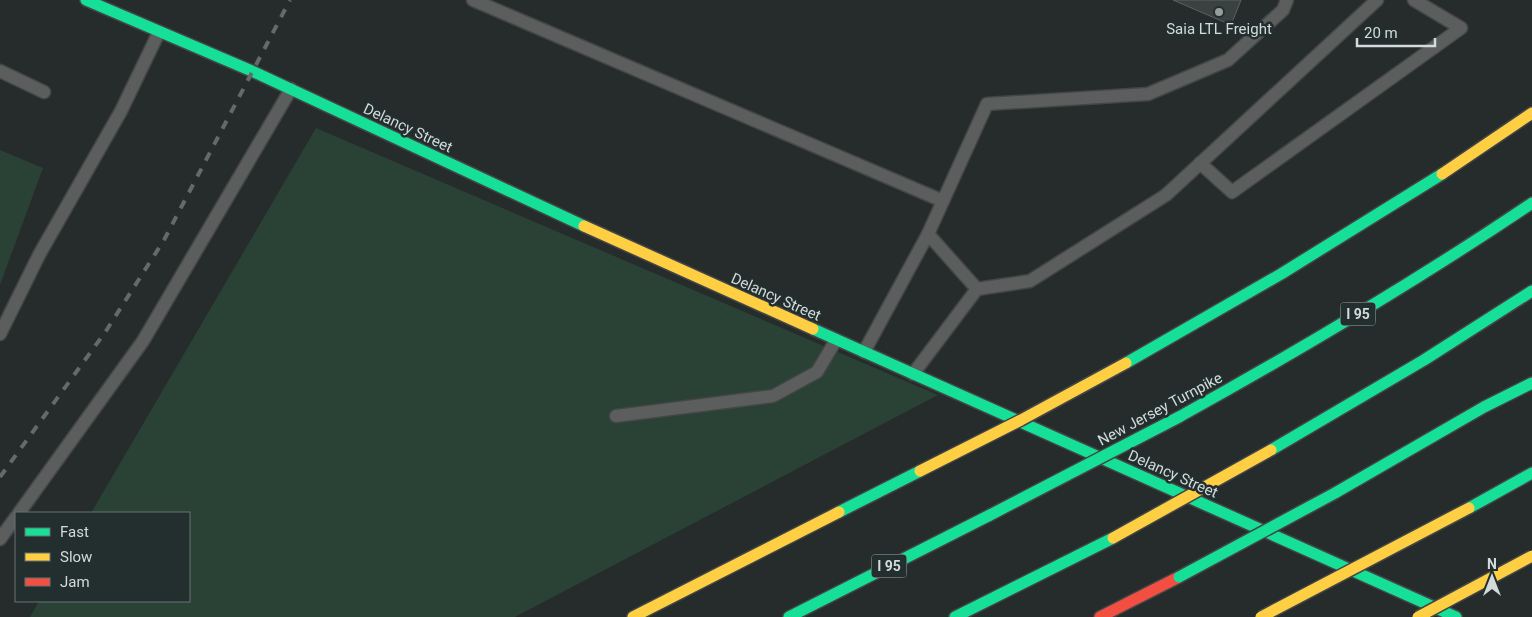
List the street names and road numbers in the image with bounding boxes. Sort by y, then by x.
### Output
street label: Delancy Street [361,100,455,157]
street label: Delancy Street [728,269,824,325]
road number: I 95 [1340,302,1376,326]
street label: New Jersey Turnpike [1095,369,1225,449]
street label: Delancy Street [1125,446,1221,502]
road number: I 95 [872,554,906,578]

